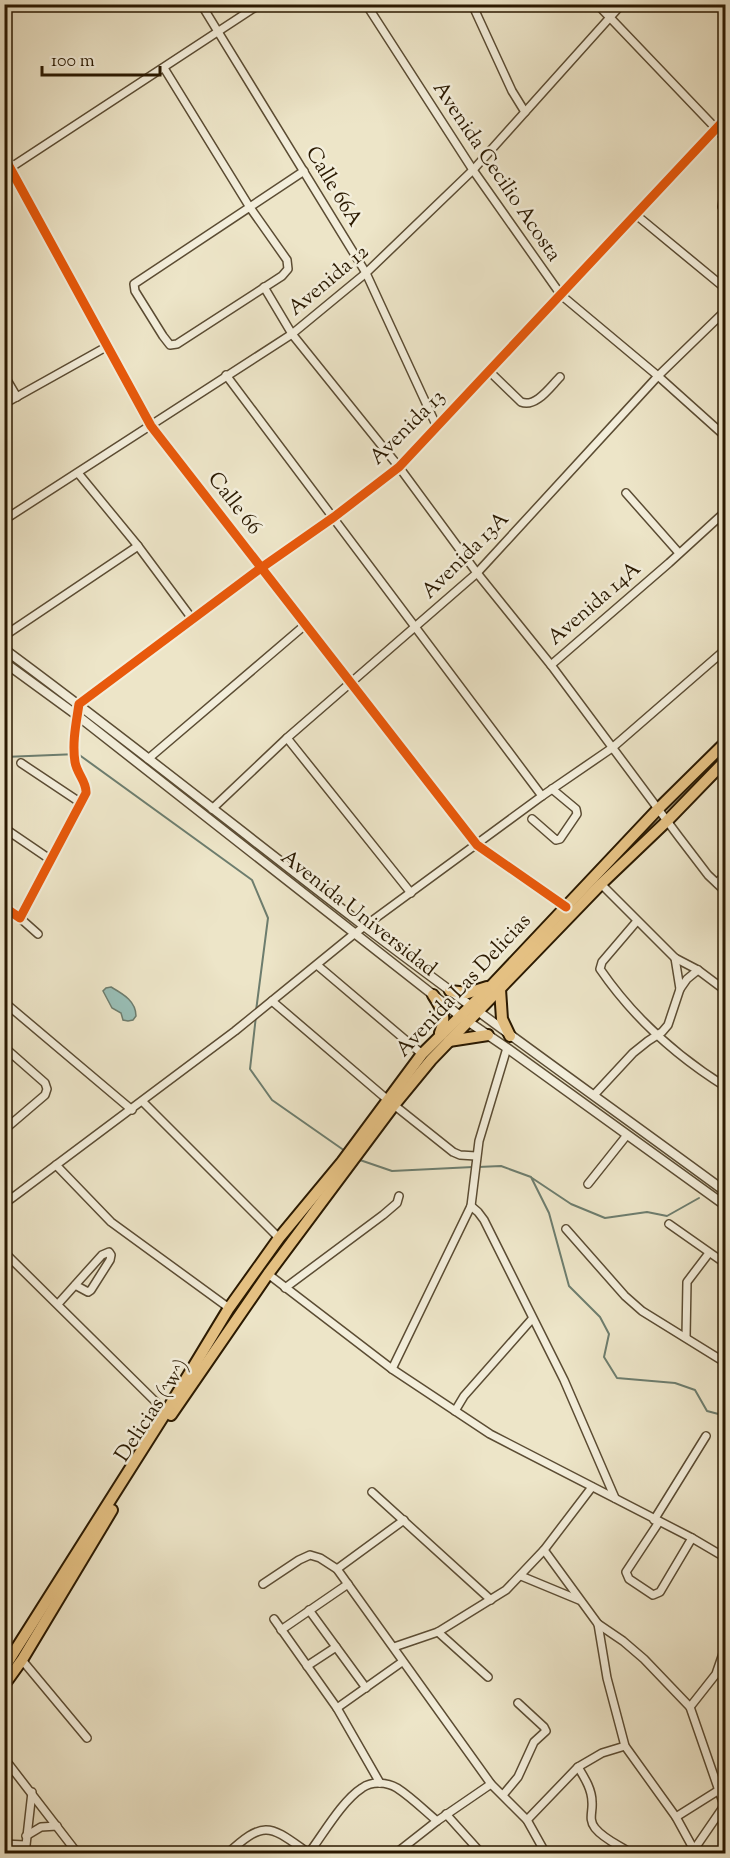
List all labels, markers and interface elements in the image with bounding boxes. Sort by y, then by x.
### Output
scale bar [42,39,160,77]
text: 100 m [51,49,95,75]
street label: Avenida Cecilio Acosta [424,76,568,268]
street label: Calle 66A [297,141,369,233]
street label: Avenida 12 [282,238,376,324]
street label: Avenida 13 [363,383,453,473]
street label: Calle 66 [200,466,268,542]
street label: Avenida 13A [415,505,517,607]
street label: Avenida 14A [542,555,648,653]
street label: Avenida Universidad [274,843,443,985]
street label: Avenida Las Delicias [389,907,539,1065]
street label: Delicias (^w^) [108,1354,198,1468]

